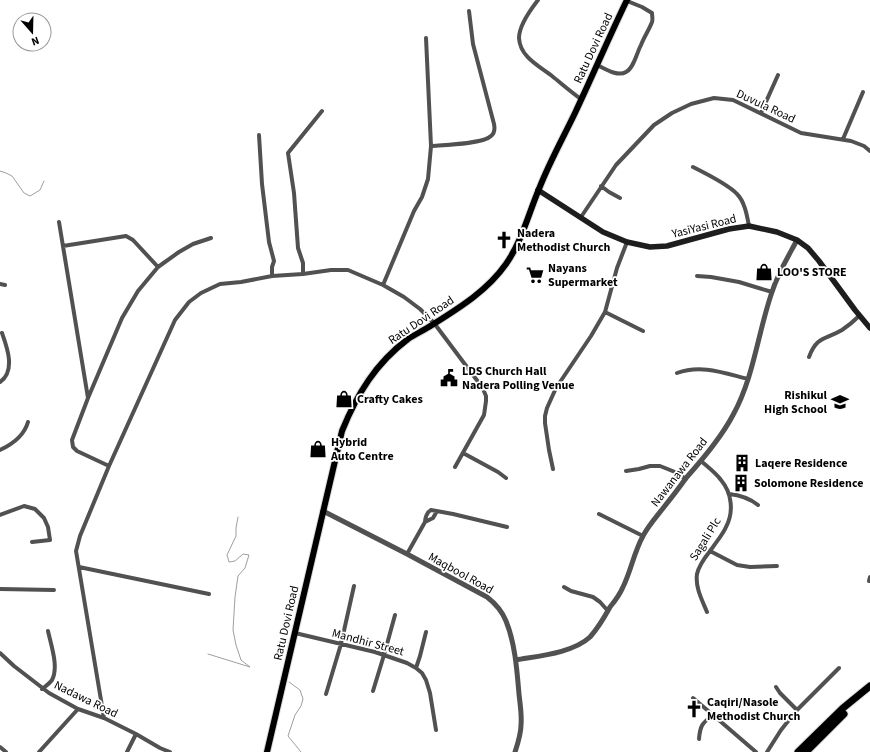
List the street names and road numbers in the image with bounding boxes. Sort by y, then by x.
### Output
street label: Ratu Dovi Road [570,10,617,86]
street label: Duvula Road [734,85,798,128]
street label: YasiYasi Road [669,210,738,243]
street label: Ratu Dovi Road [385,292,458,349]
street label: Nawanawa Road [647,434,712,511]
street label: Sagali Plc [685,514,726,564]
street label: Maqbool Road [425,548,496,598]
street label: Ratu Dovi Road [270,584,303,662]
street label: Mandhir Street [330,625,406,660]
street label: Nadawa Road [51,677,121,722]

